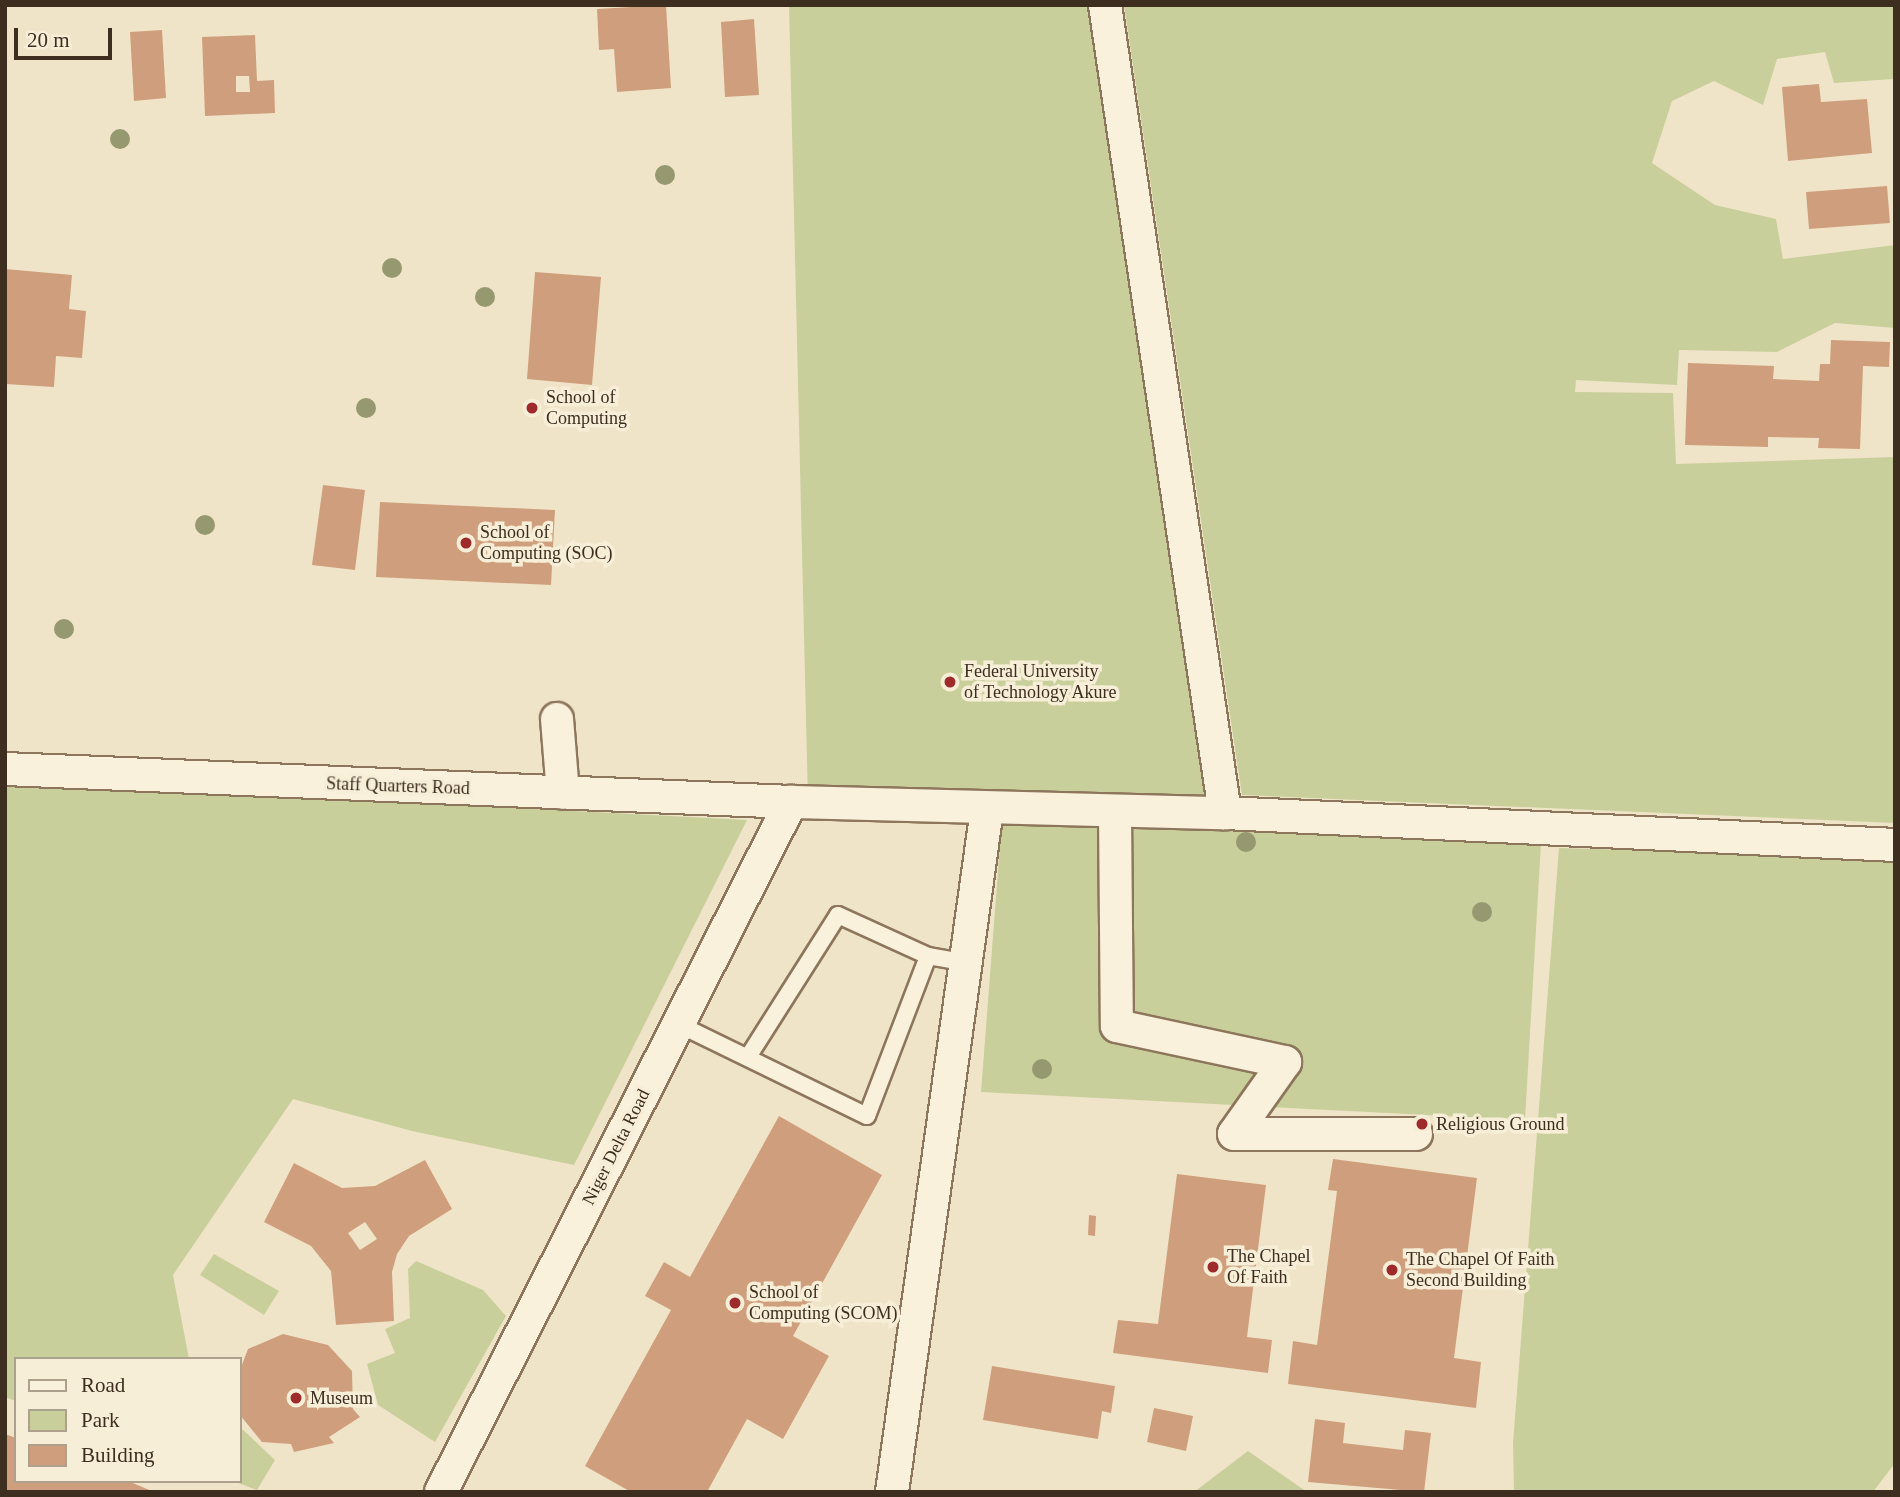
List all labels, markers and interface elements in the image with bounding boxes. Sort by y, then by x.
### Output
scale bar [18,14,116,58]
text: 20 m [27,28,70,52]
place label: School of Computing [546,387,627,430]
marker: School of Computing [524,400,540,416]
place label: School of Computing (SOC) [480,522,613,564]
marker: School of Computing (SOC) [458,535,474,551]
place label: Federal University of Technology Akure [964,661,1118,704]
marker: Federal University of Technology Akure [942,674,958,690]
street label: Staff Quarters Road [326,773,470,799]
street label: Niger Delta Road [578,1086,654,1208]
place label: Religious Ground [1436,1113,1564,1135]
marker: Religious Ground [1414,1116,1430,1132]
place label: The Chapel Of Faith [1227,1246,1310,1288]
place label: The Chapel Of Faith Second Building [1406,1249,1554,1292]
marker: The Chapel Of Faith [1205,1259,1221,1275]
marker: The Chapel Of Faith Second Building [1384,1262,1400,1278]
place label: School of Computing (SCOM) [749,1282,898,1324]
marker: School of Computing (SCOM) [727,1295,743,1311]
legend [14,1357,242,1483]
text: Road [81,1373,125,1397]
place label: Museum [310,1387,373,1409]
marker: Museum [288,1390,304,1406]
text: Park [81,1408,120,1432]
text: Building [81,1443,155,1467]

